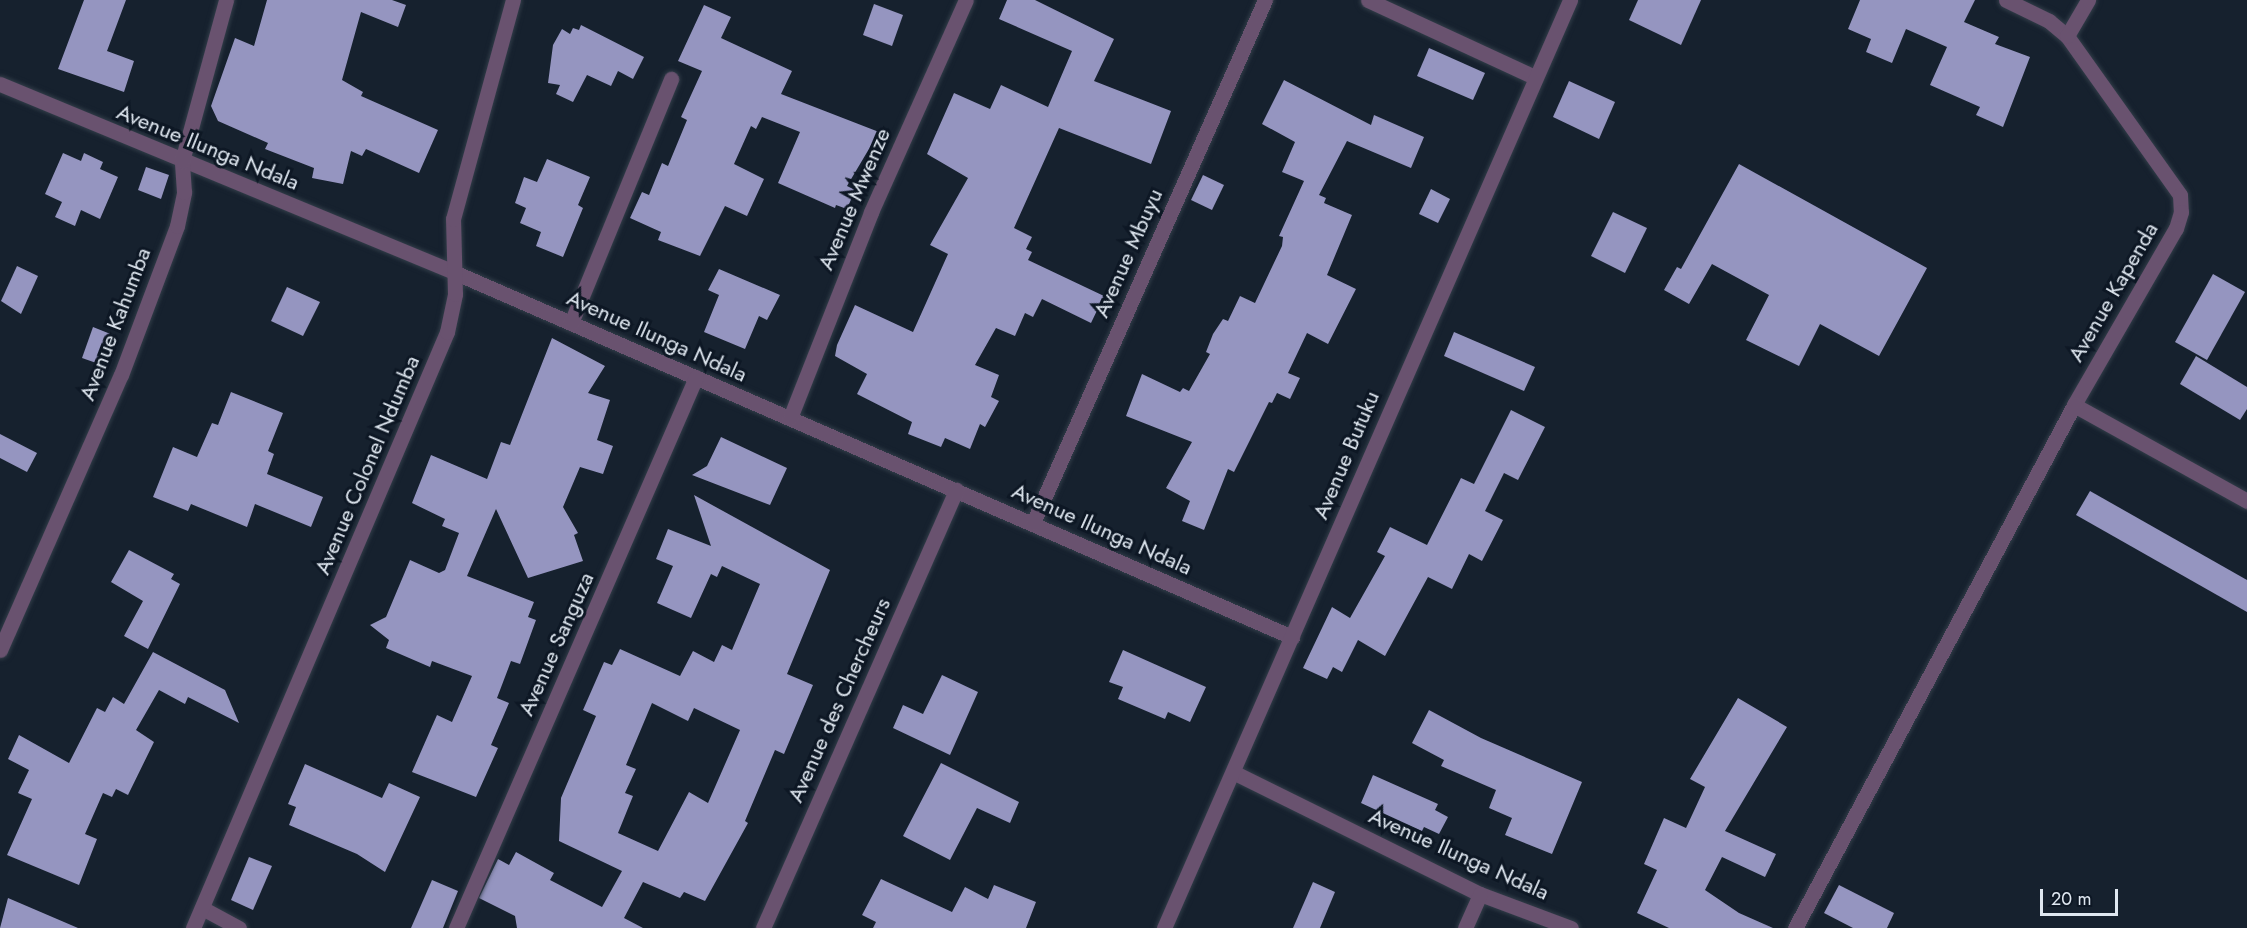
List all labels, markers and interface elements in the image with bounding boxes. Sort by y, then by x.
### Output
street label: Avenue Ilunga Ndala [113,98,303,196]
street label: Avenue Mwenze [812,124,896,274]
street label: Avenue Mbuyu [1088,184,1168,322]
street label: Avenue Kapenda [2062,218,2164,366]
street label: Avenue Kahumba [74,244,156,404]
street label: Avenue Ilunga Ndala [563,284,751,388]
street label: Avenue Colonel Ndumba [309,352,425,578]
street label: Avenue Butuku [1307,387,1385,523]
street label: Avenue Ilunga Ndala [1008,477,1196,581]
street label: Avenue Sanguza [513,568,599,720]
street label: Avenue des Chercheurs [782,594,896,806]
street label: Avenue Ilunga Ndala [1365,802,1553,906]
scale bar [2043,877,2121,915]
text: 20 m [2051,886,2091,912]

